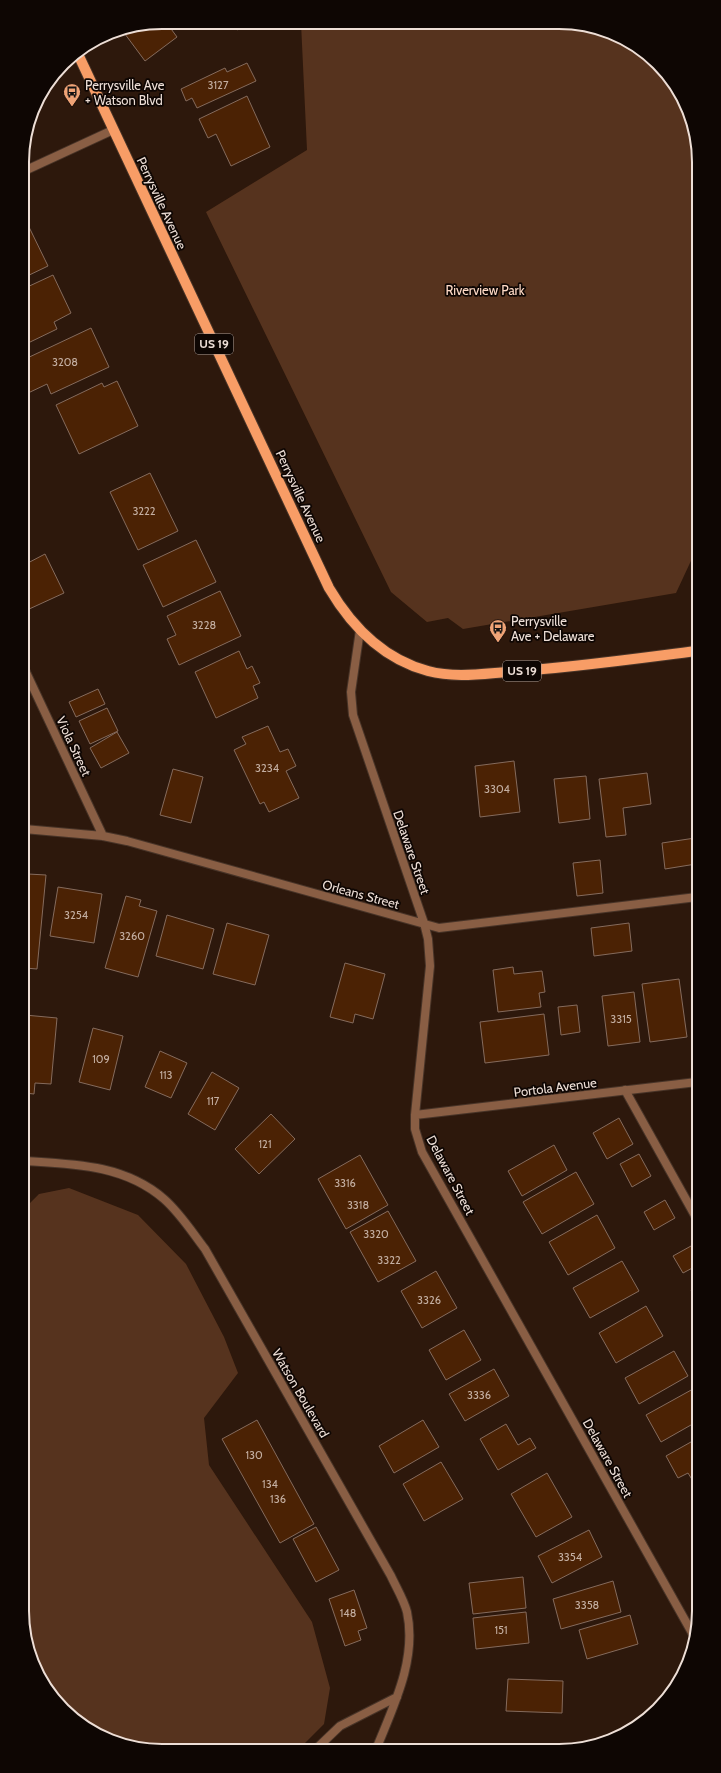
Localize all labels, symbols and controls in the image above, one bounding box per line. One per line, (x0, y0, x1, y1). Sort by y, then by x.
place label: Perrysville Ave + Watson Blvd (85, 77, 165, 108)
house number: 3127 (208, 78, 229, 92)
bus stop icon: Perrysville Ave + Watson Blvd (62, 82, 82, 107)
street label: Perrysville Avenue (134, 154, 191, 252)
park label: Riverview Park (445, 282, 525, 298)
road number: US 19 (195, 334, 233, 354)
house number: 3208 (52, 355, 78, 369)
street label: Perrysville Avenue (273, 447, 330, 545)
house number: 3222 (132, 504, 156, 518)
place label: Perrysville Ave + Delaware (511, 613, 595, 644)
house number: 3228 (192, 618, 216, 632)
bus stop icon: Perrysville Ave + Delaware (488, 618, 508, 643)
road number: US 19 (503, 661, 541, 681)
street label: Viola Street (53, 714, 95, 779)
house number: 3234 (255, 761, 280, 775)
house number: 3304 (484, 782, 511, 796)
street label: Delaware Street (390, 808, 434, 897)
street label: Orleans Street (321, 876, 402, 912)
house number: 3254 (64, 908, 89, 922)
house number: 3260 (119, 929, 145, 943)
house number: 3315 (610, 1012, 632, 1026)
house number: 109 (92, 1052, 110, 1066)
house number: 113 (159, 1068, 173, 1082)
street label: Portola Avenue (513, 1074, 598, 1100)
house number: 117 (207, 1094, 220, 1108)
street label: Delaware Street (423, 1133, 479, 1218)
house number: 121 (259, 1137, 271, 1151)
house number: 3316 (334, 1176, 356, 1190)
house number: 3318 (347, 1198, 369, 1212)
house number: 3320 (363, 1227, 389, 1241)
house number: 3322 (377, 1253, 401, 1267)
house number: 3326 (417, 1293, 441, 1307)
street label: Watson Boulevard (269, 1346, 333, 1440)
house number: 3336 (467, 1388, 491, 1402)
street label: Delaware Street (580, 1416, 637, 1501)
house number: 130 (245, 1448, 263, 1462)
house number: 134 (262, 1477, 279, 1491)
house number: 136 (270, 1492, 286, 1506)
house number: 3354 (558, 1550, 583, 1564)
house number: 3358 (575, 1598, 599, 1612)
house number: 148 (340, 1606, 356, 1620)
house number: 151 (494, 1623, 508, 1637)

